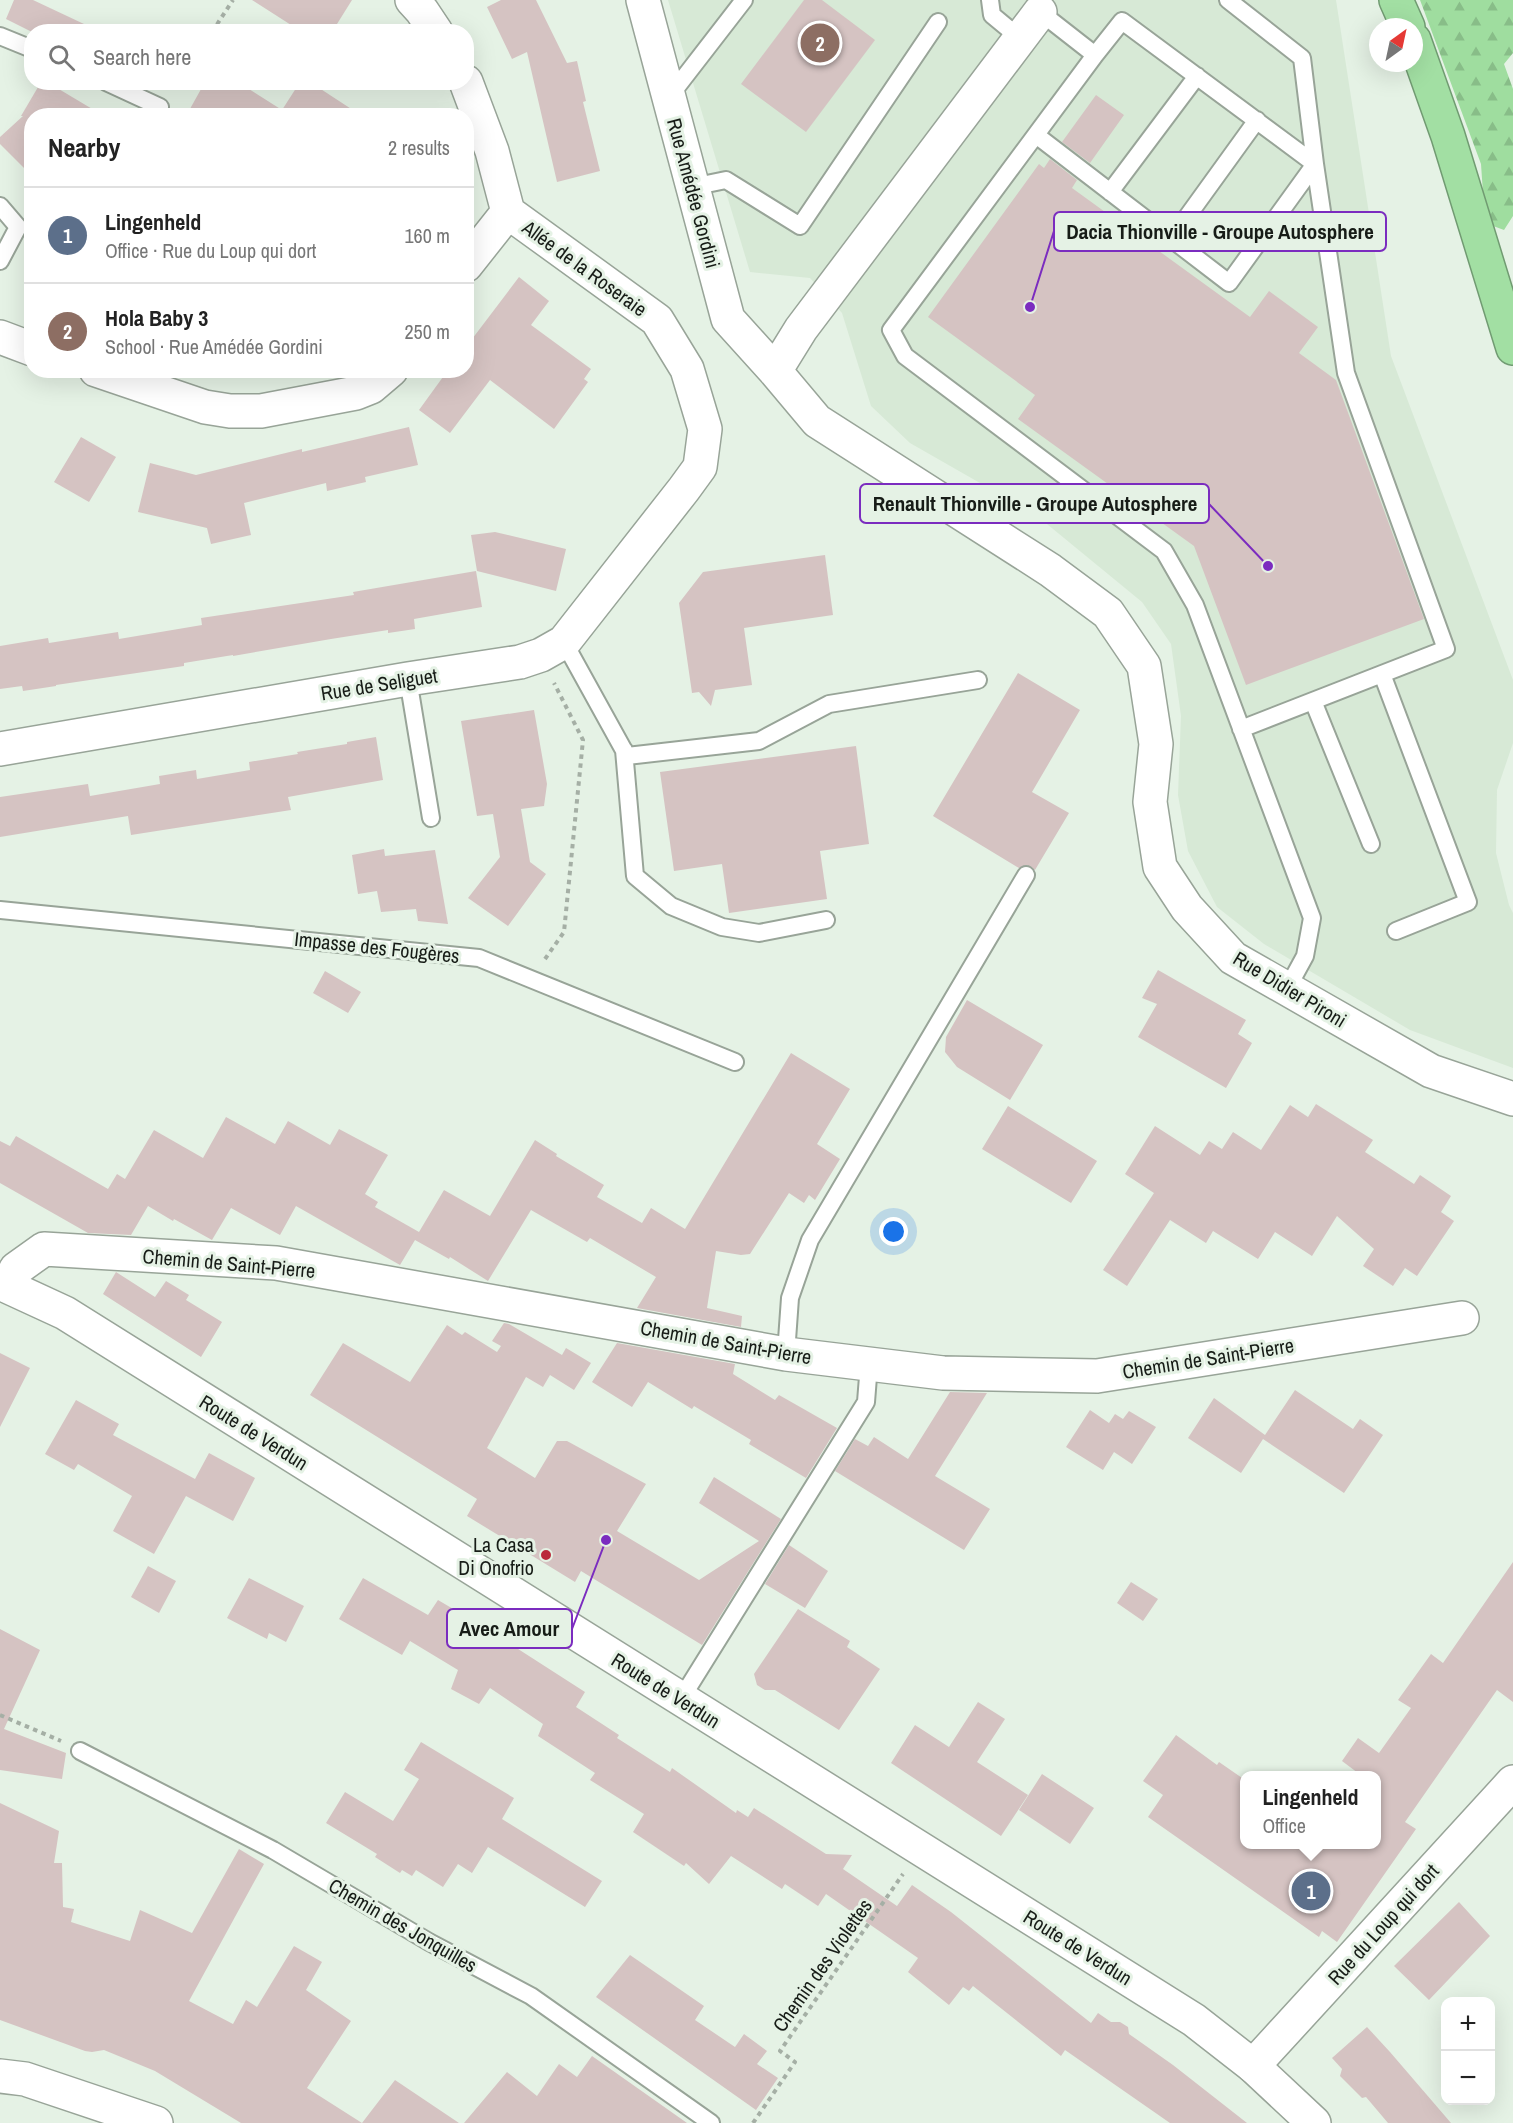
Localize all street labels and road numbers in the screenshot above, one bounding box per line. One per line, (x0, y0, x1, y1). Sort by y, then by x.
street label: Rue Amédée Gordini (661, 115, 727, 271)
street label: Allée de la Roseraie (517, 213, 653, 322)
street label: Rue de Seliguet (319, 661, 440, 707)
street label: Impasse des Fougères (293, 925, 461, 969)
street label: Rue Didier Pironi (1228, 945, 1352, 1033)
street label: Chemin de Saint-Pierre (142, 1242, 316, 1284)
street label: Chemin de Saint-Pierre (638, 1314, 814, 1370)
street label: Chemin de Saint-Pierre (1120, 1331, 1296, 1385)
street label: Route de Verdun (195, 1388, 313, 1476)
street label: Route de Verdun (607, 1646, 725, 1734)
street label: Rue du Loup qui dort (1321, 1857, 1445, 1990)
street label: Chemin des Jonquilles (324, 1872, 482, 1978)
street label: Chemin des Violettes (766, 1893, 878, 2037)
street label: Route de Verdun (1019, 1903, 1137, 1991)

